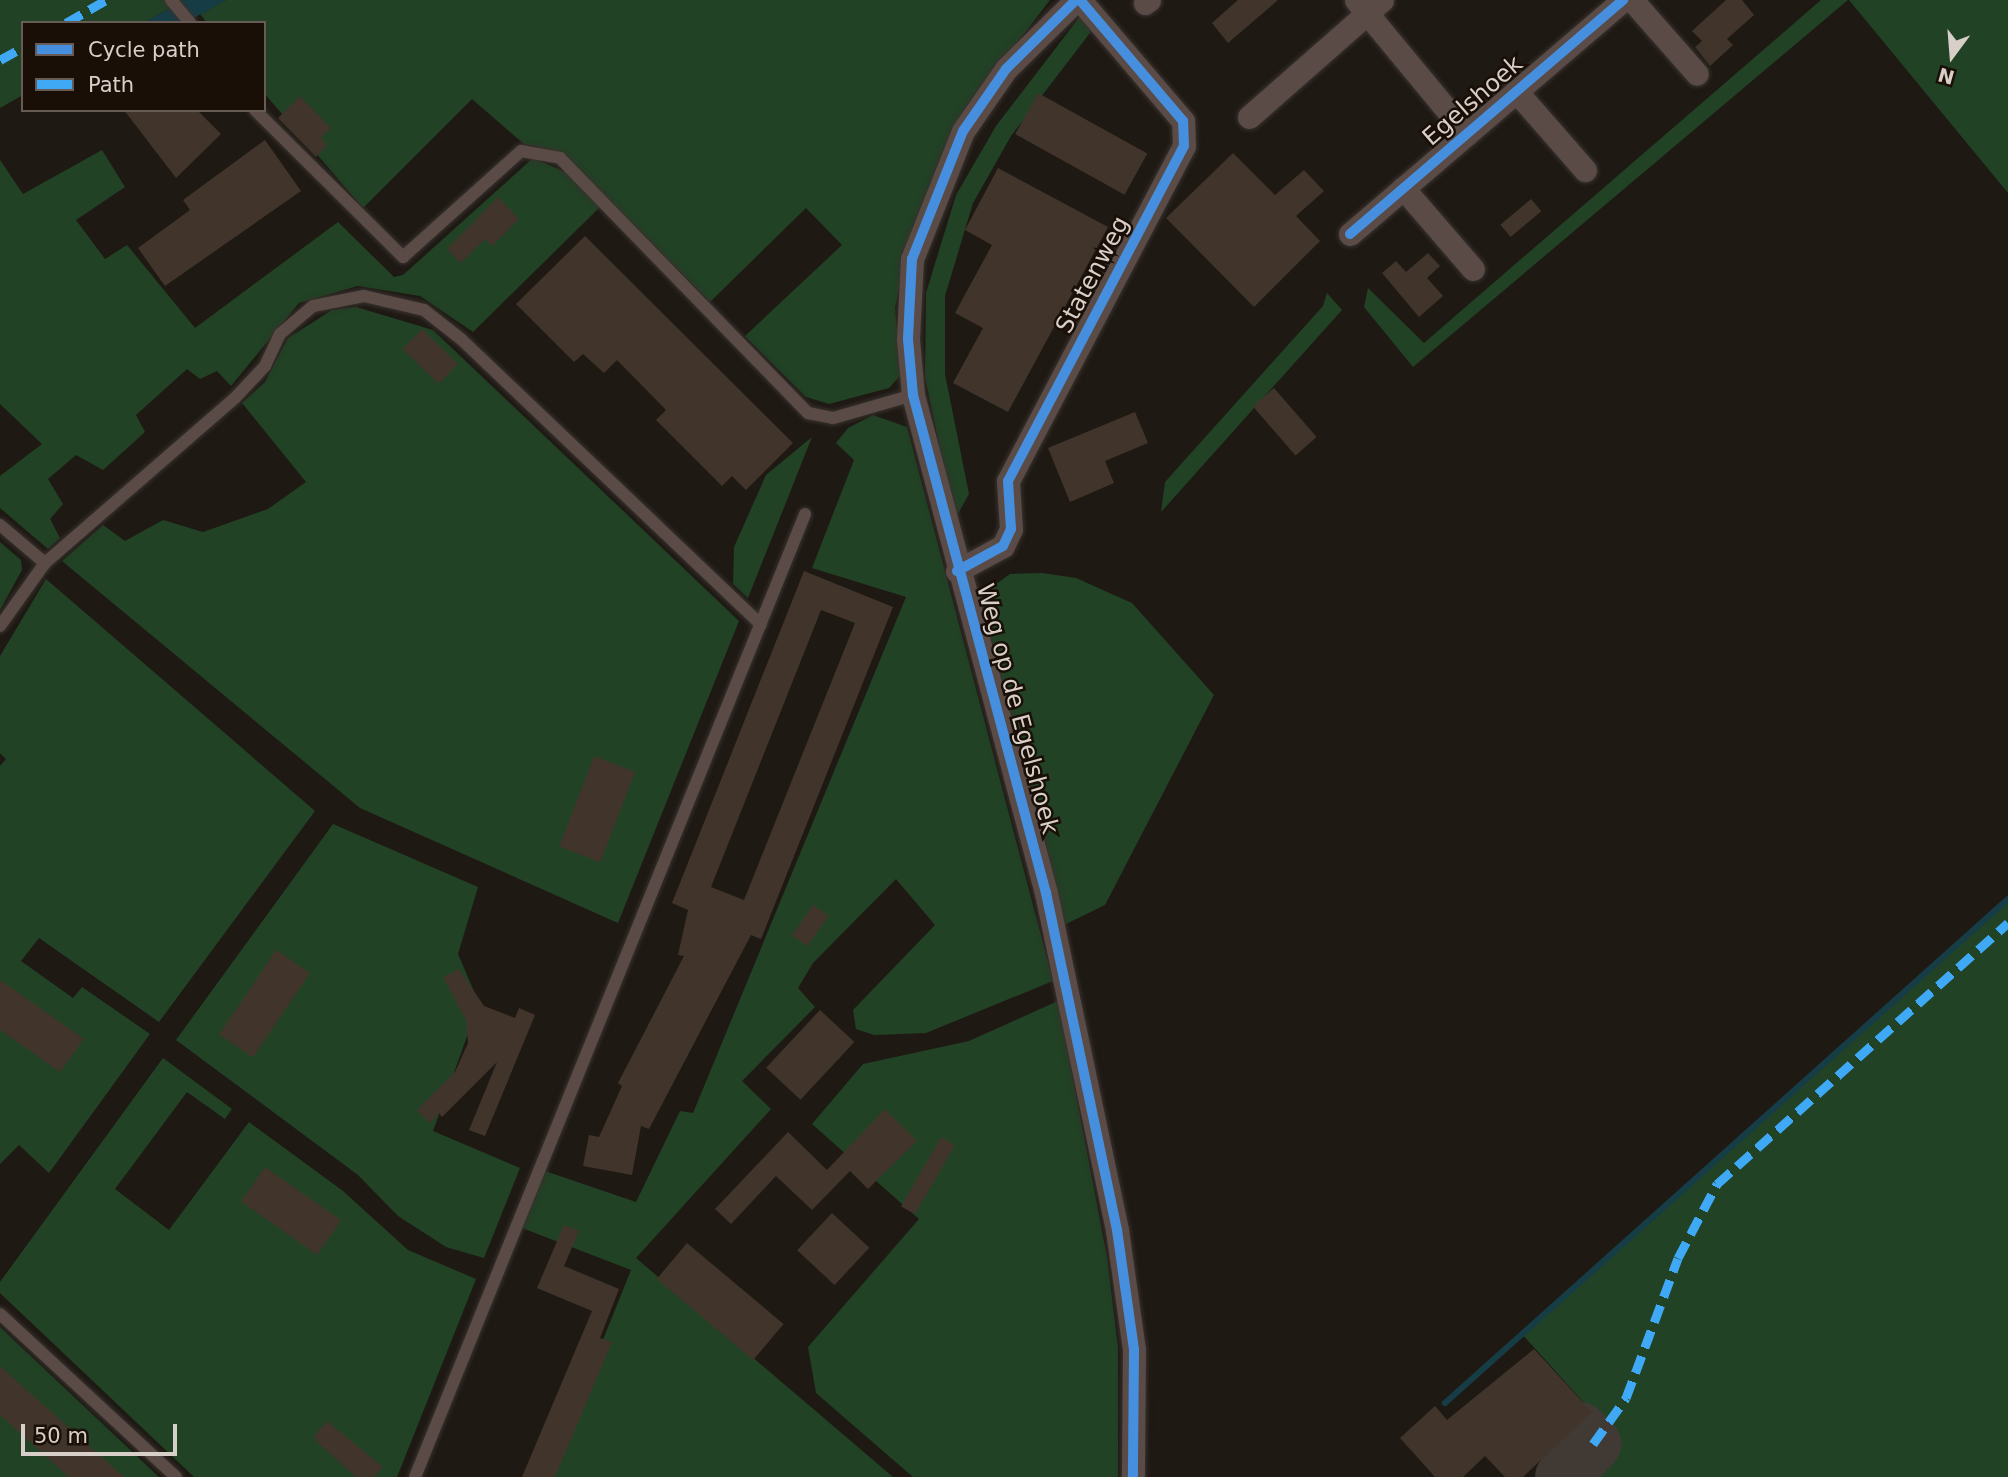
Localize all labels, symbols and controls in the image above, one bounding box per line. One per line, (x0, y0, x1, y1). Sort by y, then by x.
legend (21, 21, 266, 112)
north arrow (1917, 21, 1987, 91)
text: Cycle path (88, 38, 200, 62)
street label: Egelshoek (1417, 50, 1529, 152)
text: N (1936, 63, 1957, 89)
text: Path (88, 73, 134, 97)
street label: Statenweg (1050, 212, 1136, 338)
street label: Weg op de Egelshoek (970, 581, 1064, 837)
scale bar (24, 1410, 180, 1454)
text: 50 m (34, 1424, 88, 1448)

